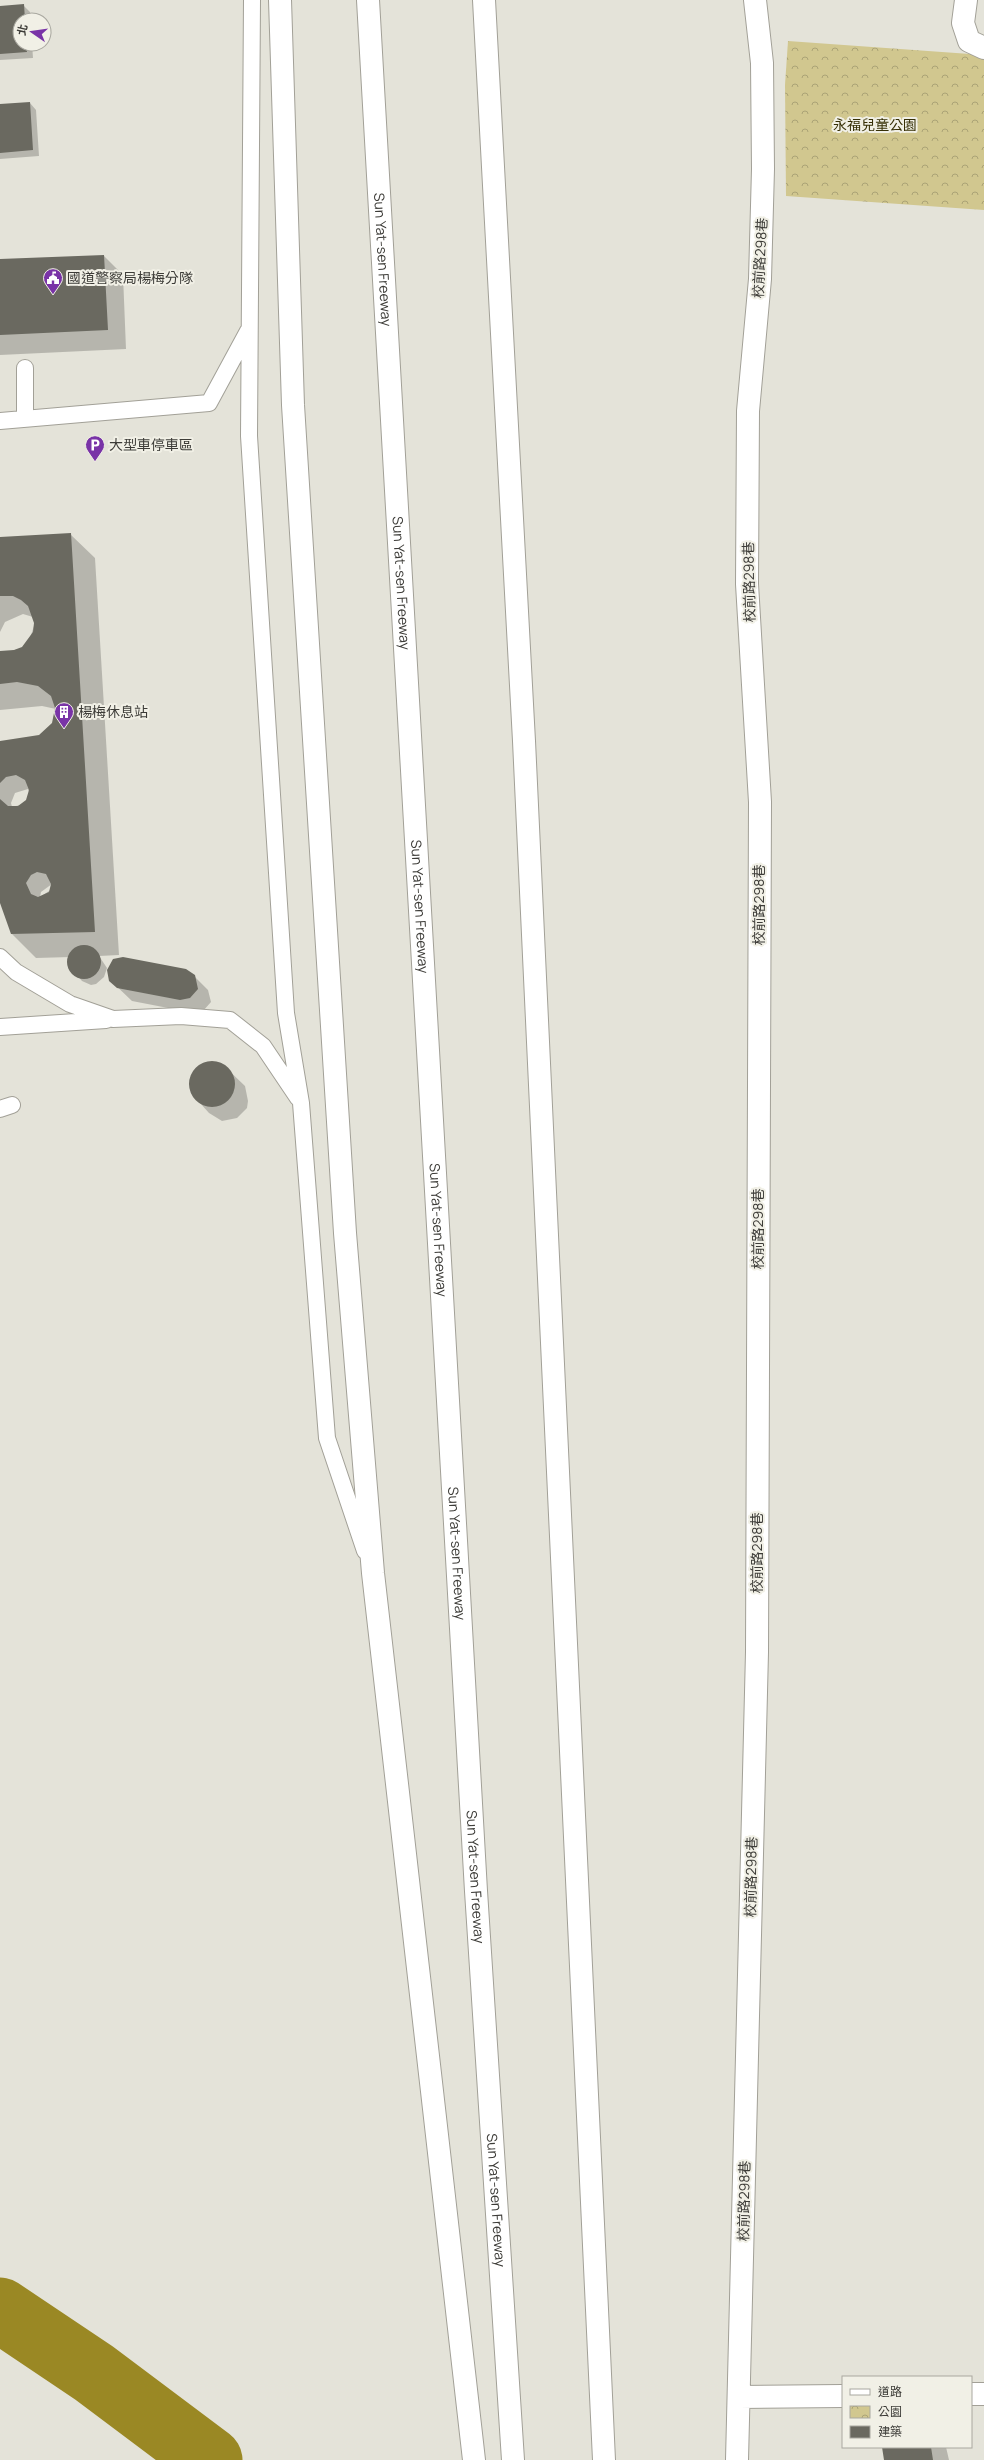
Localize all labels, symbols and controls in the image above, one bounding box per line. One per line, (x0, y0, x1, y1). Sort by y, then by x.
north arrow (12, 12, 52, 52)
text: 北 (13, 23, 30, 37)
park label: 永福兒童公園 (833, 115, 917, 134)
street label: Sun Yat-sen Freeway (370, 192, 397, 327)
street label: 校前路298巷 (748, 217, 771, 299)
public building icon: 國道警察局楊梅分隊 (42, 267, 64, 295)
place label: 國道警察局楊梅分隊 (67, 268, 193, 287)
parking icon: 大型車停車區 (84, 434, 106, 462)
place label: 大型車停車區 (109, 435, 193, 454)
street label: Sun Yat-sen Freeway (389, 516, 415, 651)
street label: 校前路298巷 (738, 541, 759, 623)
building icon: 楊梅休息站 (53, 701, 75, 729)
place label: 楊梅休息站 (78, 702, 148, 721)
street label: Sun Yat-sen Freeway (407, 839, 434, 974)
street label: 校前路298巷 (749, 865, 768, 945)
street label: Sun Yat-sen Freeway (425, 1163, 452, 1298)
street label: 校前路298巷 (748, 1189, 767, 1269)
street label: Sun Yat-sen Freeway (444, 1486, 471, 1621)
street label: 校前路298巷 (747, 1513, 766, 1593)
street label: Sun Yat-sen Freeway (462, 1810, 489, 1945)
street label: 校前路298巷 (740, 1836, 761, 1918)
street label: Sun Yat-sen Freeway (483, 2133, 510, 2268)
street label: 校前路298巷 (733, 2160, 754, 2242)
legend (842, 2376, 972, 2448)
text: 道路 (878, 2383, 902, 2400)
text: 公園 (878, 2403, 902, 2420)
text: 建築 (878, 2423, 902, 2440)

